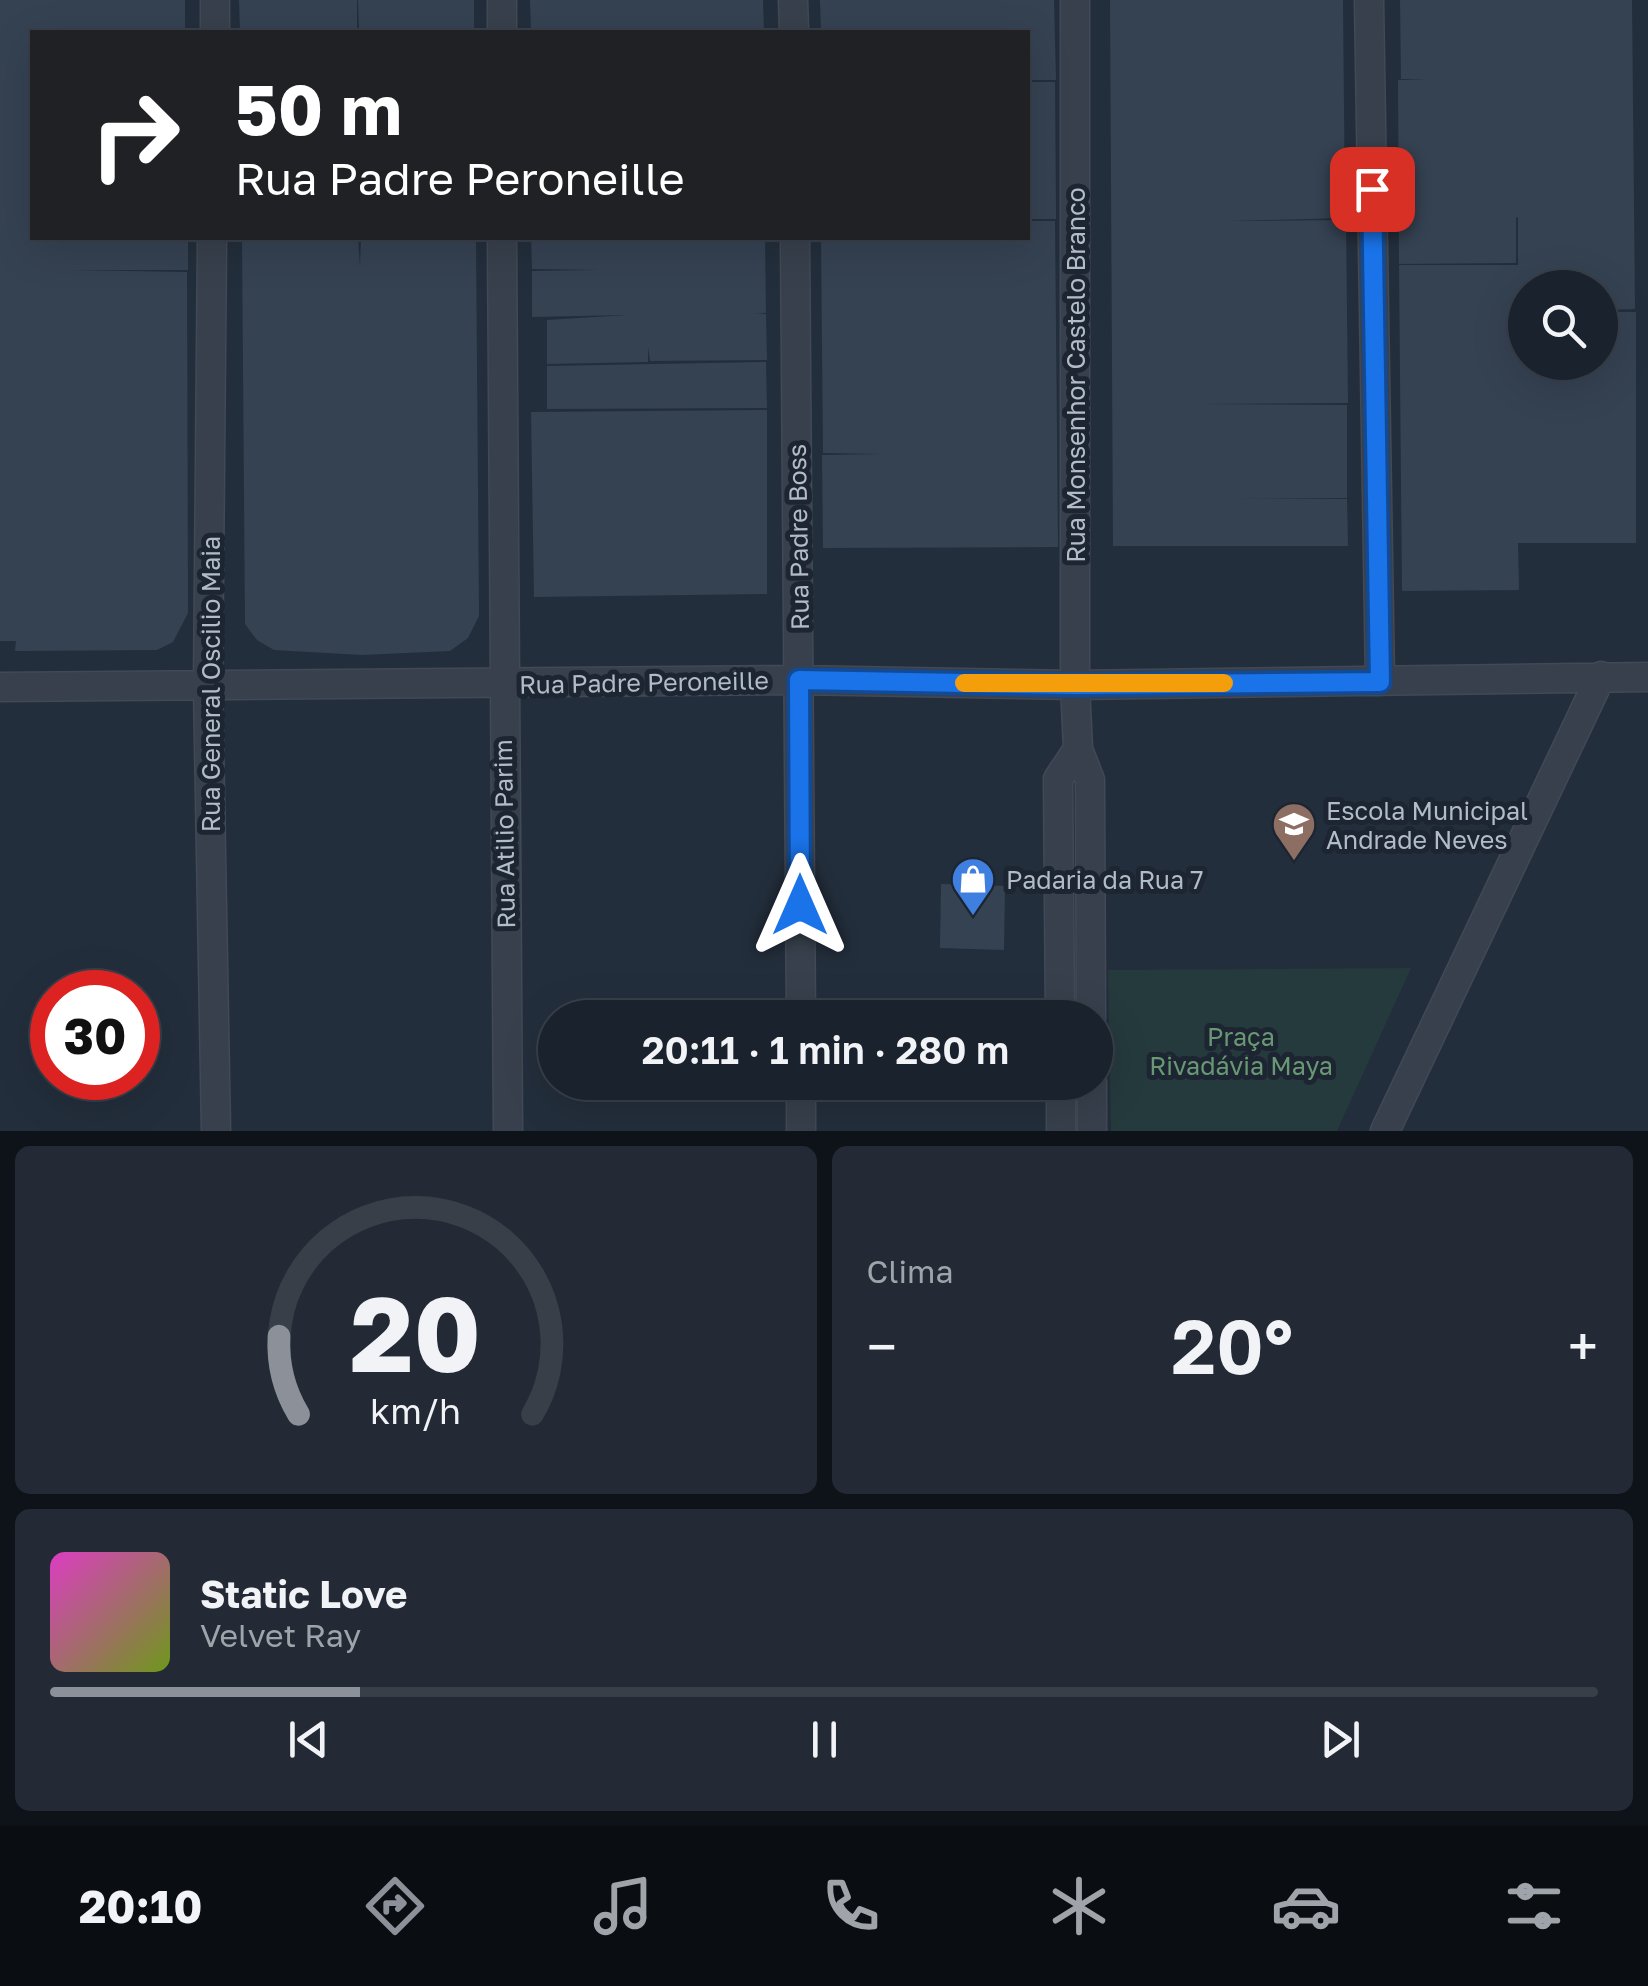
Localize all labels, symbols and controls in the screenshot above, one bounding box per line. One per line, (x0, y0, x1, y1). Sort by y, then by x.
text: 50 m (235, 66, 402, 150)
icon: right (70, 70, 200, 200)
pin (1330, 147, 1415, 232)
text: Rua Padre Peroneille (235, 151, 685, 205)
icon: arrive (1345, 162, 1400, 217)
street label: Rua Monsenhor Castelo Branco (1060, 187, 1091, 563)
map controls (1508, 270, 1618, 380)
button: search (1508, 270, 1618, 380)
street label: Rua Padre Boss (781, 444, 815, 630)
street label: Rua General Oscilio Maia (195, 536, 226, 832)
street label: Rua Padre Peroneille (519, 664, 769, 700)
street label: Rua Atilio Parim (487, 739, 521, 929)
place label: Escola Municipal Andrade Neves (1326, 795, 1528, 855)
school or university icon: Escola Municipal Andrade Neves (1271, 801, 1317, 862)
position arrow (748, 853, 852, 957)
shop icon: Padaria da Rua 7 (950, 856, 996, 917)
place label: Padaria da Rua 7 (1006, 864, 1204, 895)
speed limit sign: 30 (30, 970, 160, 1100)
park label: Praça Rivadávia Maya (1149, 1021, 1333, 1081)
text: 20:11 · 1 min · 280 m (642, 1027, 1009, 1072)
text: Clima (867, 1252, 953, 1290)
text: 20 (350, 1270, 481, 1395)
text: 20° (1171, 1300, 1293, 1391)
text: − (867, 1313, 897, 1379)
text: + (1568, 1313, 1598, 1379)
text: km/h (370, 1389, 461, 1432)
text: Static Love (200, 1571, 407, 1616)
text: Velvet Ray (200, 1616, 361, 1654)
icon: previous (281, 1712, 336, 1767)
icon: pause (797, 1712, 852, 1767)
icon: next (1313, 1712, 1368, 1767)
icon: directions (360, 1871, 430, 1941)
icon: music (588, 1871, 658, 1941)
icon: phone (816, 1871, 886, 1941)
icon: climate (1044, 1871, 1114, 1941)
icon: car (1271, 1871, 1341, 1941)
icon: filters (1499, 1871, 1569, 1941)
text: 20:10 (79, 1879, 202, 1933)

